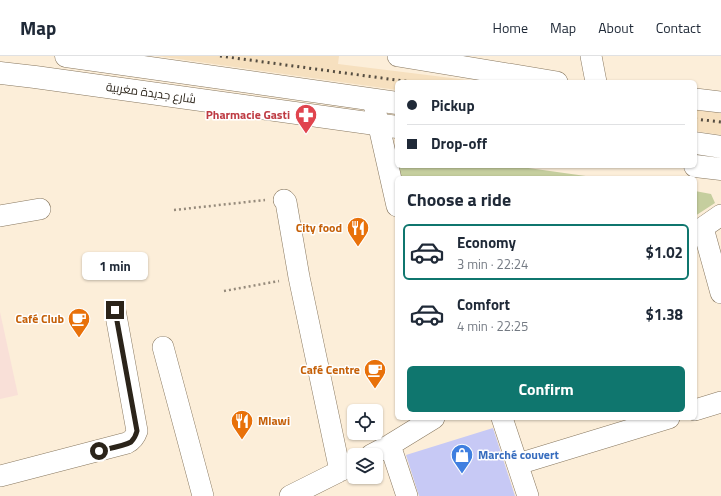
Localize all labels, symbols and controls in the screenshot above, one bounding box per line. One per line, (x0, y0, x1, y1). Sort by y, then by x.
text: Map (20, 13, 56, 42)
text: Home (493, 17, 528, 38)
text: Map (550, 17, 576, 38)
text: About (598, 17, 634, 38)
text: Contact (656, 17, 701, 38)
street label: شارع جديدة مغربية (105, 77, 197, 108)
text: Pickup (431, 94, 475, 117)
pharmacy icon: Pharmacie Gasti (293, 102, 319, 135)
place label: Pharmacie Gasti (206, 105, 290, 124)
text: Drop-off (431, 132, 487, 155)
text: Choose a ride (407, 186, 511, 213)
restaurant icon: City food (345, 215, 371, 248)
place label: City food (296, 218, 342, 237)
text: Economy (457, 231, 516, 254)
icon: car (409, 234, 445, 270)
text: $1.02 (646, 241, 683, 264)
callout: 1 min (82, 252, 148, 280)
text: 3 min · 22:24 (457, 254, 528, 274)
text: 1 min (99, 256, 131, 276)
text: Comfort (457, 293, 510, 316)
icon: car (409, 296, 445, 332)
route end (106, 301, 124, 319)
text: $1.38 (646, 303, 683, 326)
cafe icon: Café Club (66, 306, 92, 339)
place label: Café Club (15, 309, 64, 328)
text: 4 min · 22:25 (457, 316, 528, 336)
cafe icon: Café Centre (362, 357, 388, 390)
place label: Café Centre (300, 360, 360, 379)
button: Confirm (407, 366, 685, 412)
map controls (347, 404, 383, 484)
button: locate (347, 404, 383, 440)
restaurant icon: Mlawi (229, 408, 255, 441)
place label: Mlawi (258, 411, 290, 430)
route start (90, 442, 108, 460)
shop icon: Marché couvert (449, 442, 475, 475)
place label: Marché couvert (478, 445, 559, 464)
button: layers (347, 448, 383, 484)

